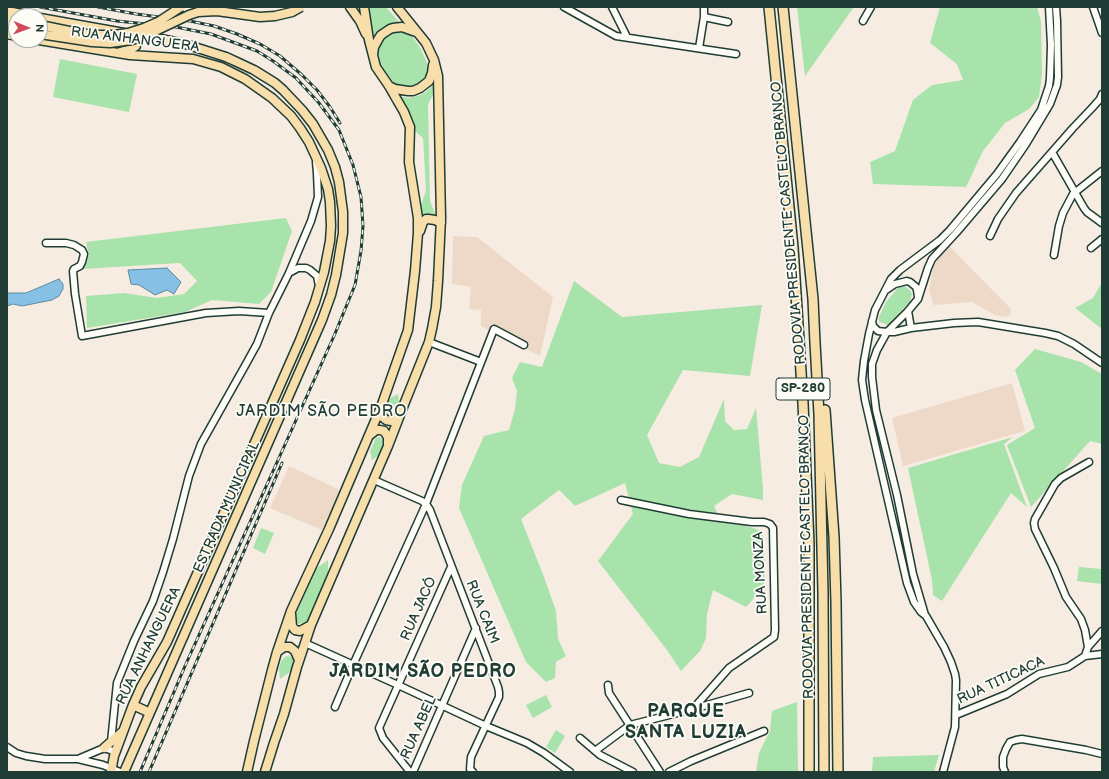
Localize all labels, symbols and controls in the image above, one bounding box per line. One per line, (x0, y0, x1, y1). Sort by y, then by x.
north arrow (8, 8, 48, 48)
text: N (33, 24, 46, 32)
street label: RUA ANHANGUERA (70, 24, 200, 56)
street label: RODOVIA PRESIDENTE CASTELO BRANCO (768, 81, 810, 365)
road number: SP-280 (776, 378, 830, 400)
district label: JARDIM SÃO PEDRO (237, 402, 407, 422)
street label: RODOVIA PRESIDENTE CASTELO BRANCO (796, 415, 818, 699)
street label: ESTRADA MUNICIPAL (190, 439, 264, 575)
street label: RUA MONZA (750, 531, 772, 615)
street label: RUA JACÓ (398, 575, 440, 643)
street label: RUA CAIM (462, 578, 502, 646)
street label: RUA ANHANGUERA (113, 584, 185, 708)
street label: RUA TITICACA (955, 653, 1047, 709)
district label: JARDIM SÃO PEDRO (329, 661, 517, 683)
street label: RUA ABEL (398, 694, 440, 762)
district label: PARQUE SANTA LUZIA (625, 701, 747, 744)

